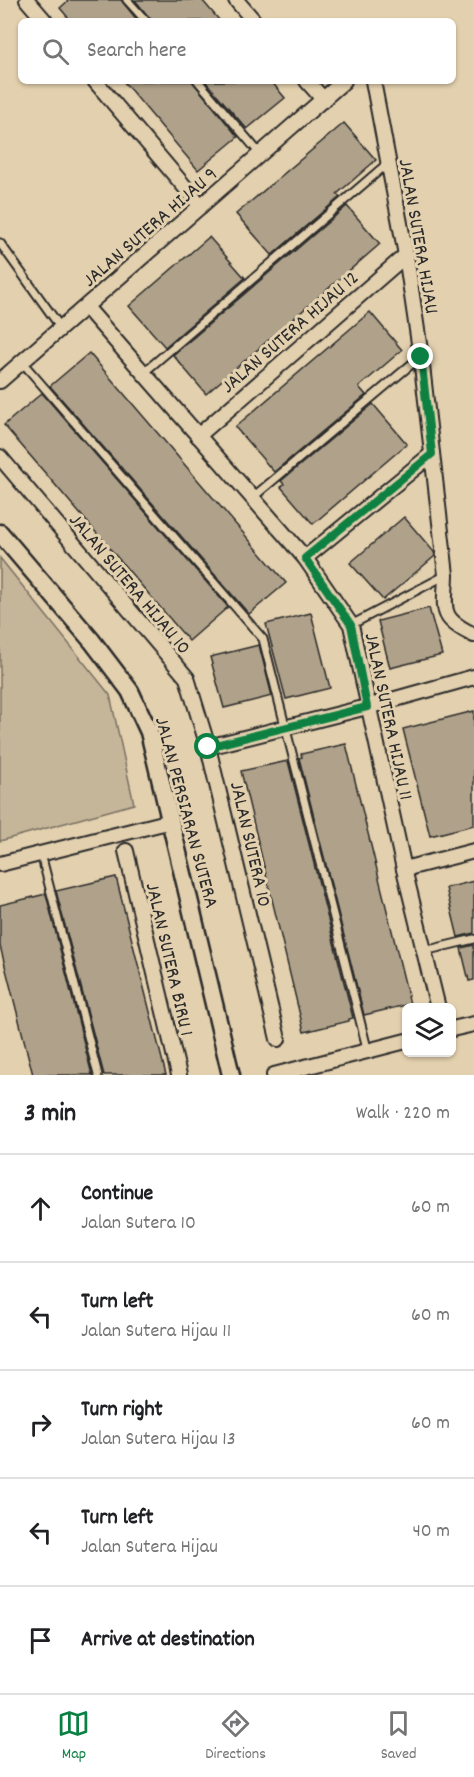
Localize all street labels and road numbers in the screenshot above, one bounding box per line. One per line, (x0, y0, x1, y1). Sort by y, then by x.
street label: JALAN SUTERA HIJAU (390, 157, 444, 316)
street label: JALAN SUTERA HIJAU 9 (77, 162, 225, 295)
street label: JALAN SUTERA HIJAU 12 (216, 265, 366, 401)
street label: JALAN SUTERA HIJAU 10 (61, 508, 196, 662)
street label: JALAN SUTERA HIJAU 11 (356, 630, 418, 803)
street label: JALAN PERSIARAN SUTERA (146, 714, 224, 912)
street label: JALAN SUTERA 10 (221, 779, 277, 910)
street label: JALAN SUTERA BIRU 1 (137, 880, 199, 1039)

